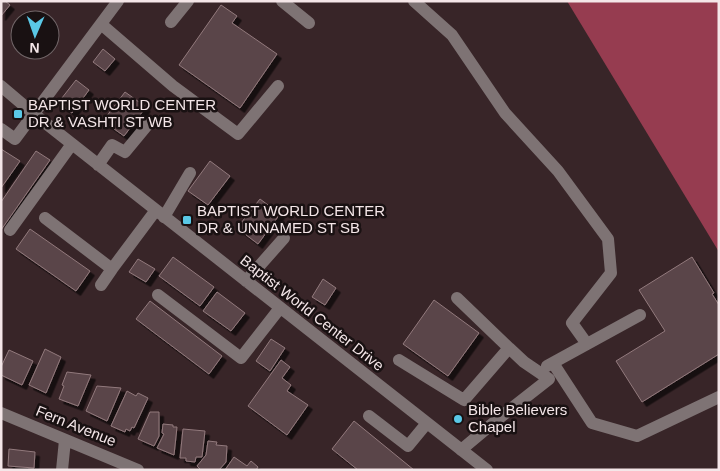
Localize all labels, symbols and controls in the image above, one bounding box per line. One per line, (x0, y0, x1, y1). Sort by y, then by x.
north arrow (10, 10, 60, 60)
text: N (29, 40, 40, 56)
place label: BAPTIST WORLD CENTER DR & VASHTI ST WB (28, 96, 216, 130)
marker: BAPTIST WORLD CENTER DR & VASHTI ST WB (12, 108, 24, 120)
place label: BAPTIST WORLD CENTER DR & UNNAMED ST SB (197, 202, 385, 236)
marker: BAPTIST WORLD CENTER DR & UNNAMED ST SB (181, 214, 193, 226)
street label: Baptist World Center Drive (237, 251, 387, 374)
place label: Bible Believers Chapel (468, 401, 567, 435)
street label: Fern Avenue (34, 402, 119, 449)
marker: Bible Believers Chapel (452, 413, 464, 425)

